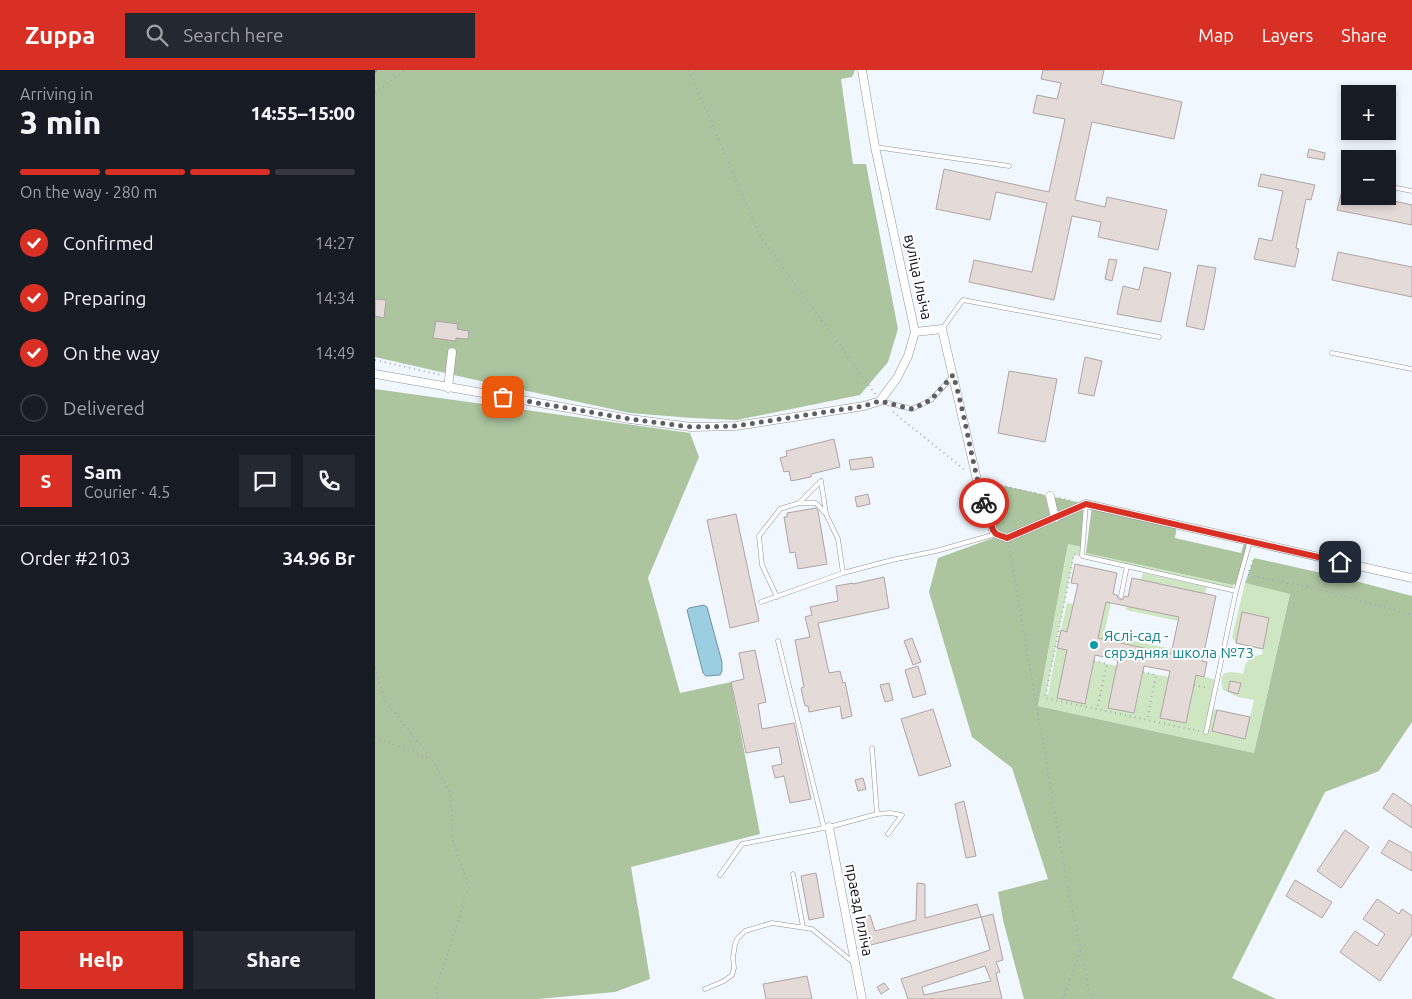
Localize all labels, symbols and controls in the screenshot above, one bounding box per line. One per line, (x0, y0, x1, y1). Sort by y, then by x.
search box (125, 13, 475, 58)
icon: search (143, 21, 171, 49)
text: Zuppa (25, 22, 95, 49)
text: Search here (183, 24, 284, 46)
text: Map (1198, 25, 1234, 45)
text: Layers (1262, 25, 1313, 45)
text: Share (1341, 25, 1387, 45)
text: Arriving in (20, 85, 93, 103)
map controls (1341, 85, 1396, 205)
button: + (1341, 85, 1396, 140)
text: 14:55–15:00 (250, 102, 355, 124)
text: 3 min (20, 104, 101, 140)
button: − (1341, 150, 1396, 205)
text: On the way · 280 m (20, 183, 157, 201)
icon: check (20, 229, 48, 257)
text: Confirmed (63, 232, 154, 254)
street label: вуліца Ільіча (901, 233, 936, 321)
text: 14:27 (315, 234, 355, 252)
icon: check (20, 284, 48, 312)
text: Preparing (63, 287, 147, 309)
text: 14:34 (315, 289, 355, 307)
icon: check (20, 339, 48, 367)
text: On the way (63, 342, 160, 364)
text: 14:49 (315, 344, 355, 362)
pin (482, 376, 524, 418)
icon: bag (489, 383, 517, 411)
text: Delivered (63, 397, 145, 419)
button: chat (239, 455, 291, 507)
button: phone (303, 455, 355, 507)
text: Sam (84, 461, 122, 483)
text: S (41, 470, 51, 492)
courier (959, 478, 1009, 528)
text: Courier · 4.5 (84, 483, 170, 501)
icon: bike (970, 489, 998, 517)
pin (1319, 541, 1361, 583)
text: Order #2103 (20, 547, 130, 569)
text: 34.96 Br (283, 547, 355, 569)
icon: home (1326, 548, 1354, 576)
place label: Яслі-сад - сярэдняя школа №73 (1104, 627, 1254, 661)
marker: Яслі-сад - сярэдняя школа №73 (1088, 639, 1100, 651)
street label: праезд Ілліча (842, 862, 877, 957)
button: Help (20, 931, 183, 989)
button: Share (193, 931, 355, 989)

